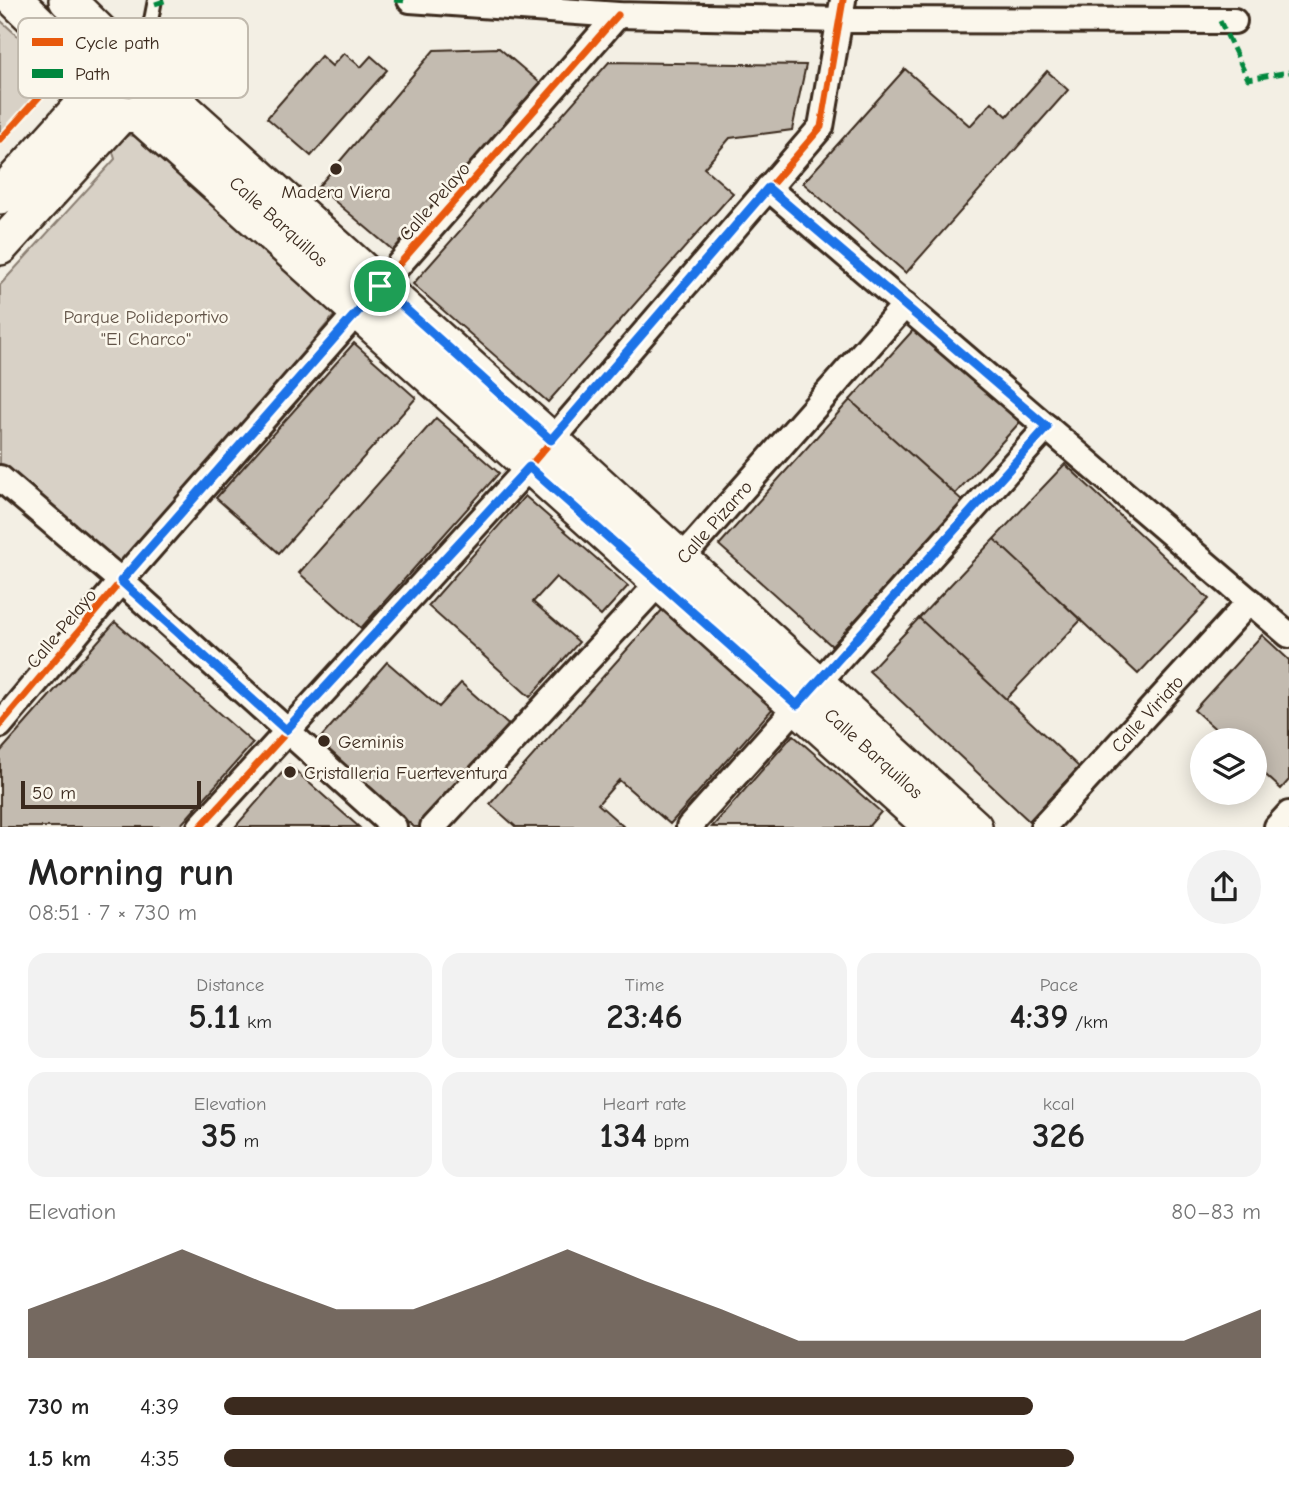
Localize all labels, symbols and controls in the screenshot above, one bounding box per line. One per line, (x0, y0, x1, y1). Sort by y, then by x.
legend (18, 18, 248, 98)
text: Cycle path (75, 32, 160, 54)
text: Path (75, 63, 110, 85)
street label: Calle Pelayo (395, 158, 475, 246)
marker: Madera Viera (328, 161, 344, 177)
street label: Calle Barquillos (225, 172, 332, 272)
place label: Madera Viera (281, 181, 391, 203)
pin (350, 256, 410, 316)
icon: arrive (361, 267, 399, 305)
park label: Parque Polideportivo "El Charco" (63, 306, 229, 350)
street label: Calle Pizarro (672, 476, 757, 568)
street label: Calle Pelayo (22, 584, 101, 673)
street label: Calle Viriato (1107, 671, 1189, 757)
street label: Calle Barquillos (820, 704, 927, 804)
map controls (1190, 728, 1267, 805)
button: layers (1190, 728, 1267, 805)
place label: Geminis (338, 731, 404, 753)
marker: Geminis (316, 733, 332, 749)
place label: Cristalleria Fuerteventura (304, 762, 508, 784)
marker: Cristalleria Fuerteventura (282, 764, 298, 780)
scale bar (21, 778, 201, 810)
text: 50 m (32, 782, 76, 804)
button: share (1187, 850, 1261, 924)
text: Morning run (28, 851, 234, 895)
text: 08:51 · 7 × 730 m (28, 899, 197, 926)
text: Distance (196, 974, 264, 996)
text: Time (625, 974, 664, 996)
text: Pace (1040, 974, 1078, 996)
text: 5.11 (188, 996, 241, 1037)
text: 23:46 (606, 996, 683, 1037)
text: 4:39 (1009, 996, 1069, 1037)
text: km (241, 1011, 272, 1033)
text: /km (1069, 1011, 1108, 1033)
text: Elevation (194, 1093, 267, 1115)
text: Heart rate (603, 1093, 686, 1115)
text: kcal (1043, 1093, 1075, 1115)
text: 35 (201, 1115, 237, 1156)
text: 134 (600, 1115, 647, 1156)
text: 326 (1032, 1115, 1085, 1156)
text: m (237, 1130, 259, 1152)
text: bpm (647, 1130, 689, 1152)
text: Elevation (28, 1198, 116, 1225)
text: 80–83 m (1171, 1198, 1261, 1225)
text: 730 m (28, 1393, 89, 1420)
text: 4:39 (140, 1393, 179, 1420)
text: 1.5 km (28, 1445, 91, 1472)
text: 4:35 (140, 1445, 179, 1472)

